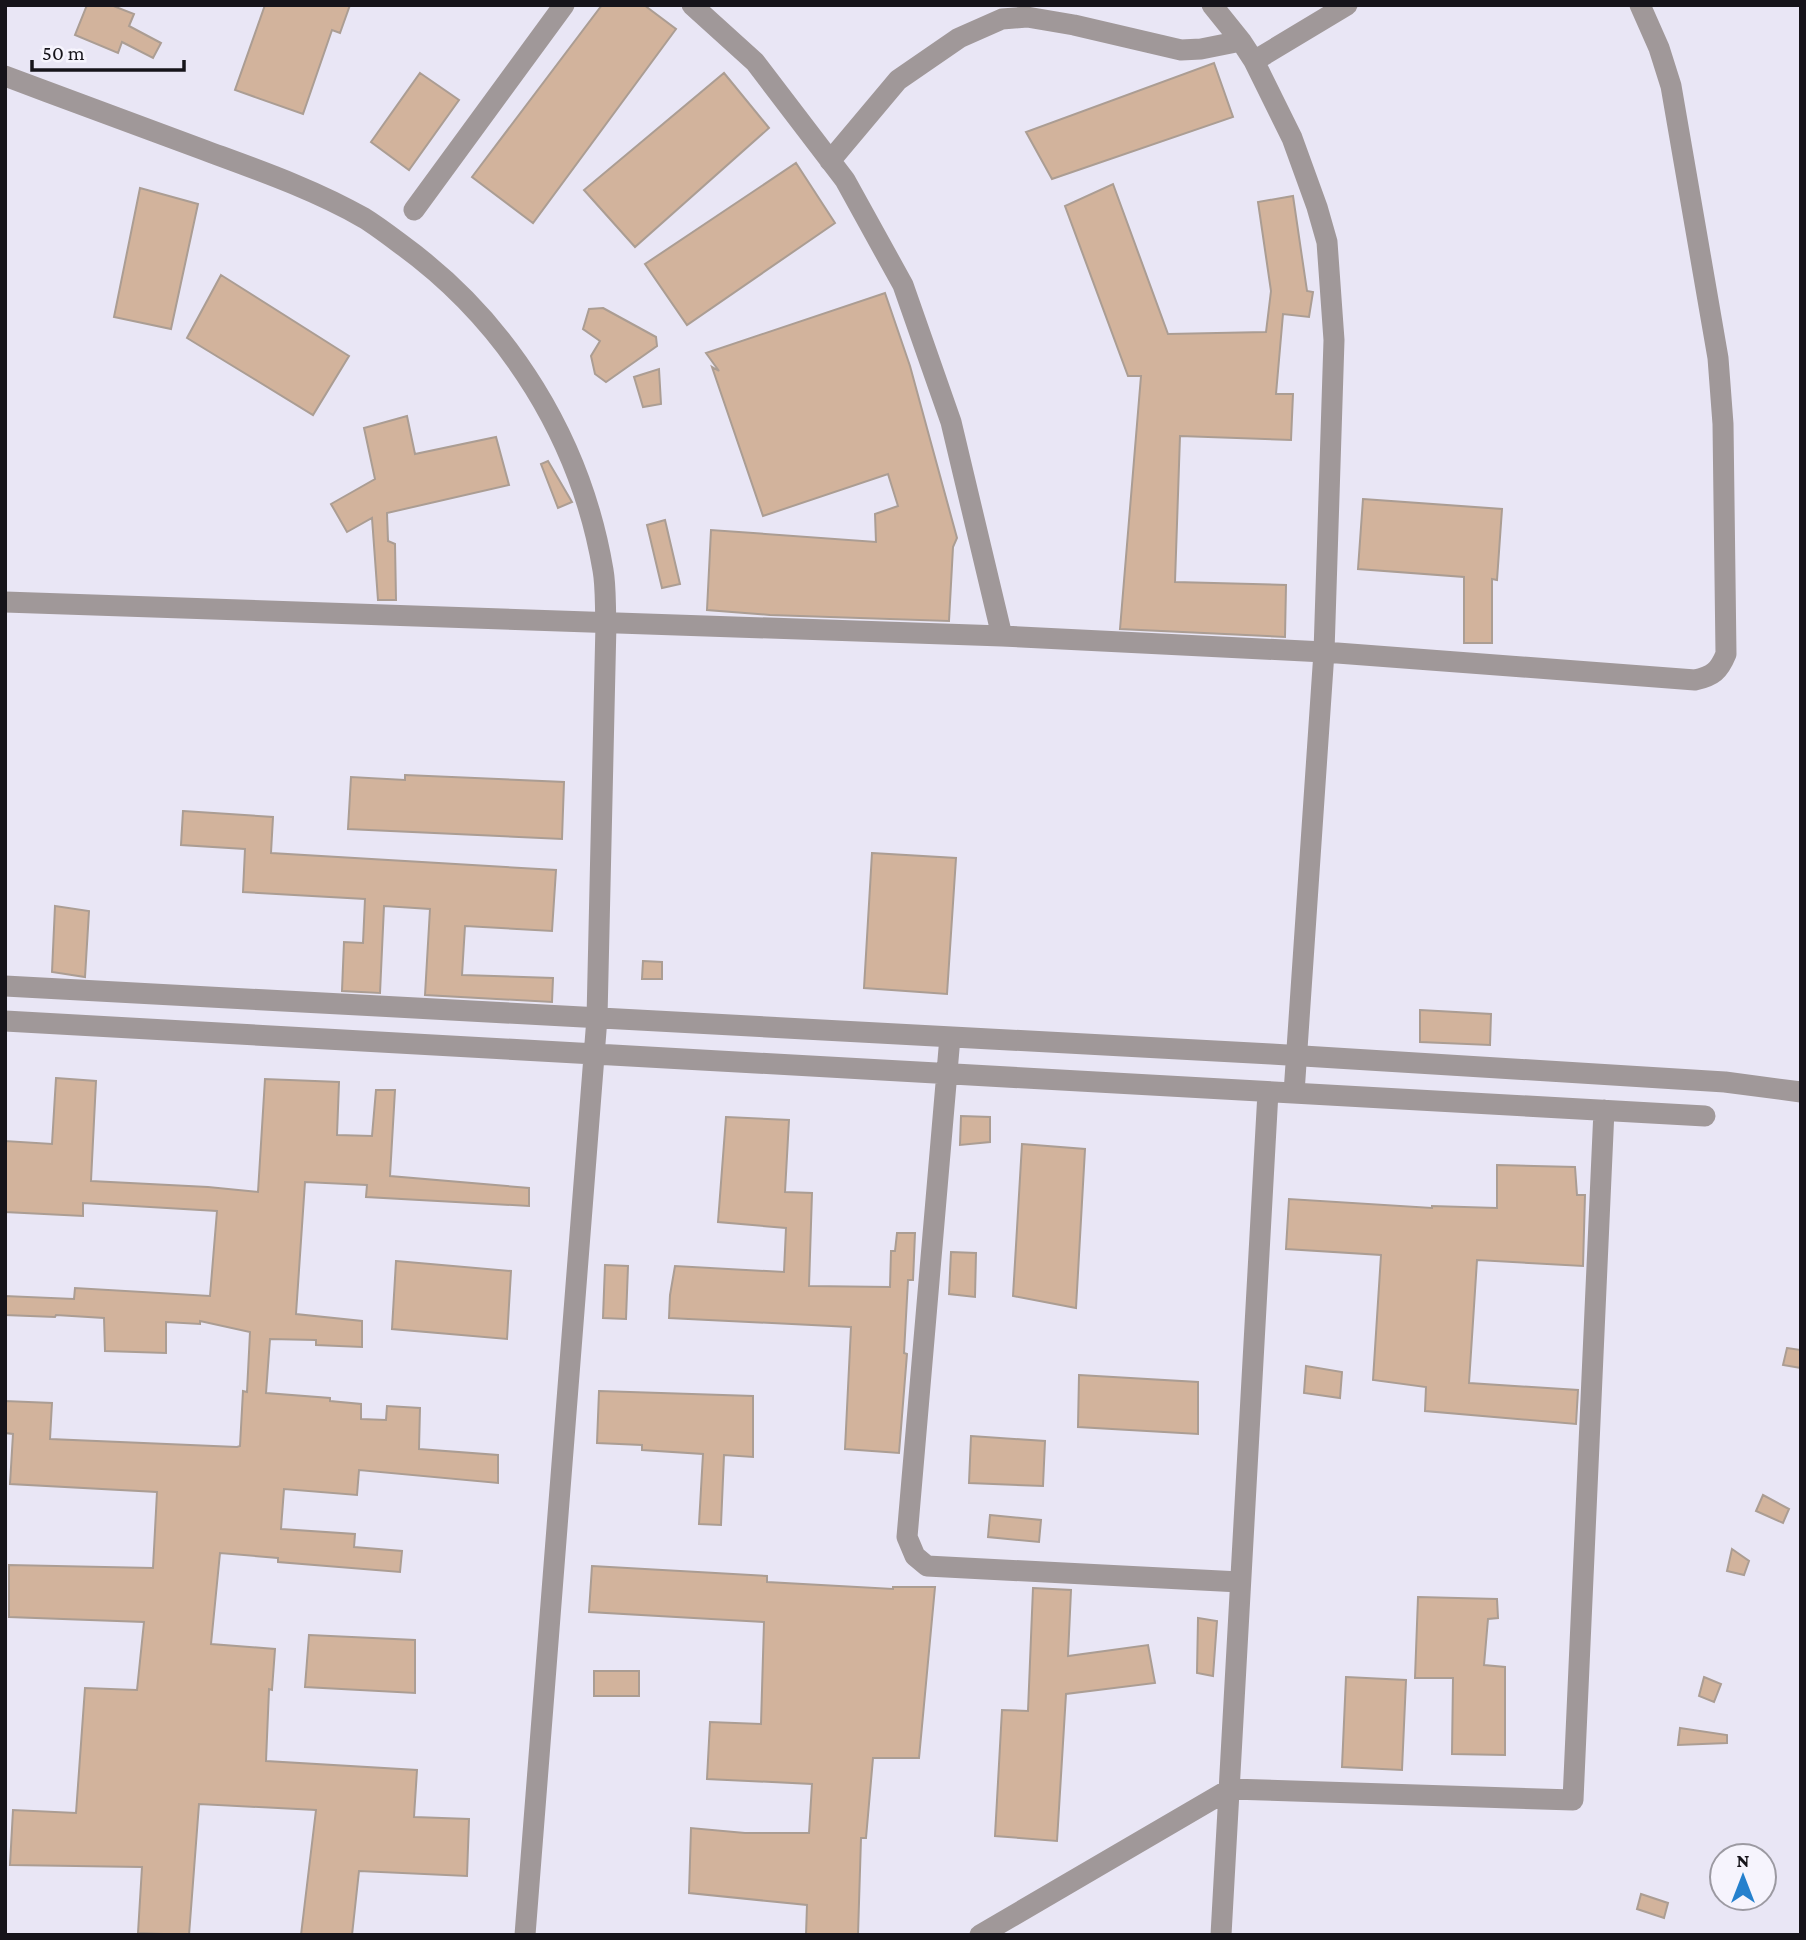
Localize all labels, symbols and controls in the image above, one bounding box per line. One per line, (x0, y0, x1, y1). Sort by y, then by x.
scale bar (32, 28, 184, 72)
text: 50 m (42, 41, 85, 65)
north arrow (1708, 1842, 1778, 1912)
text: N (1737, 1850, 1750, 1871)

